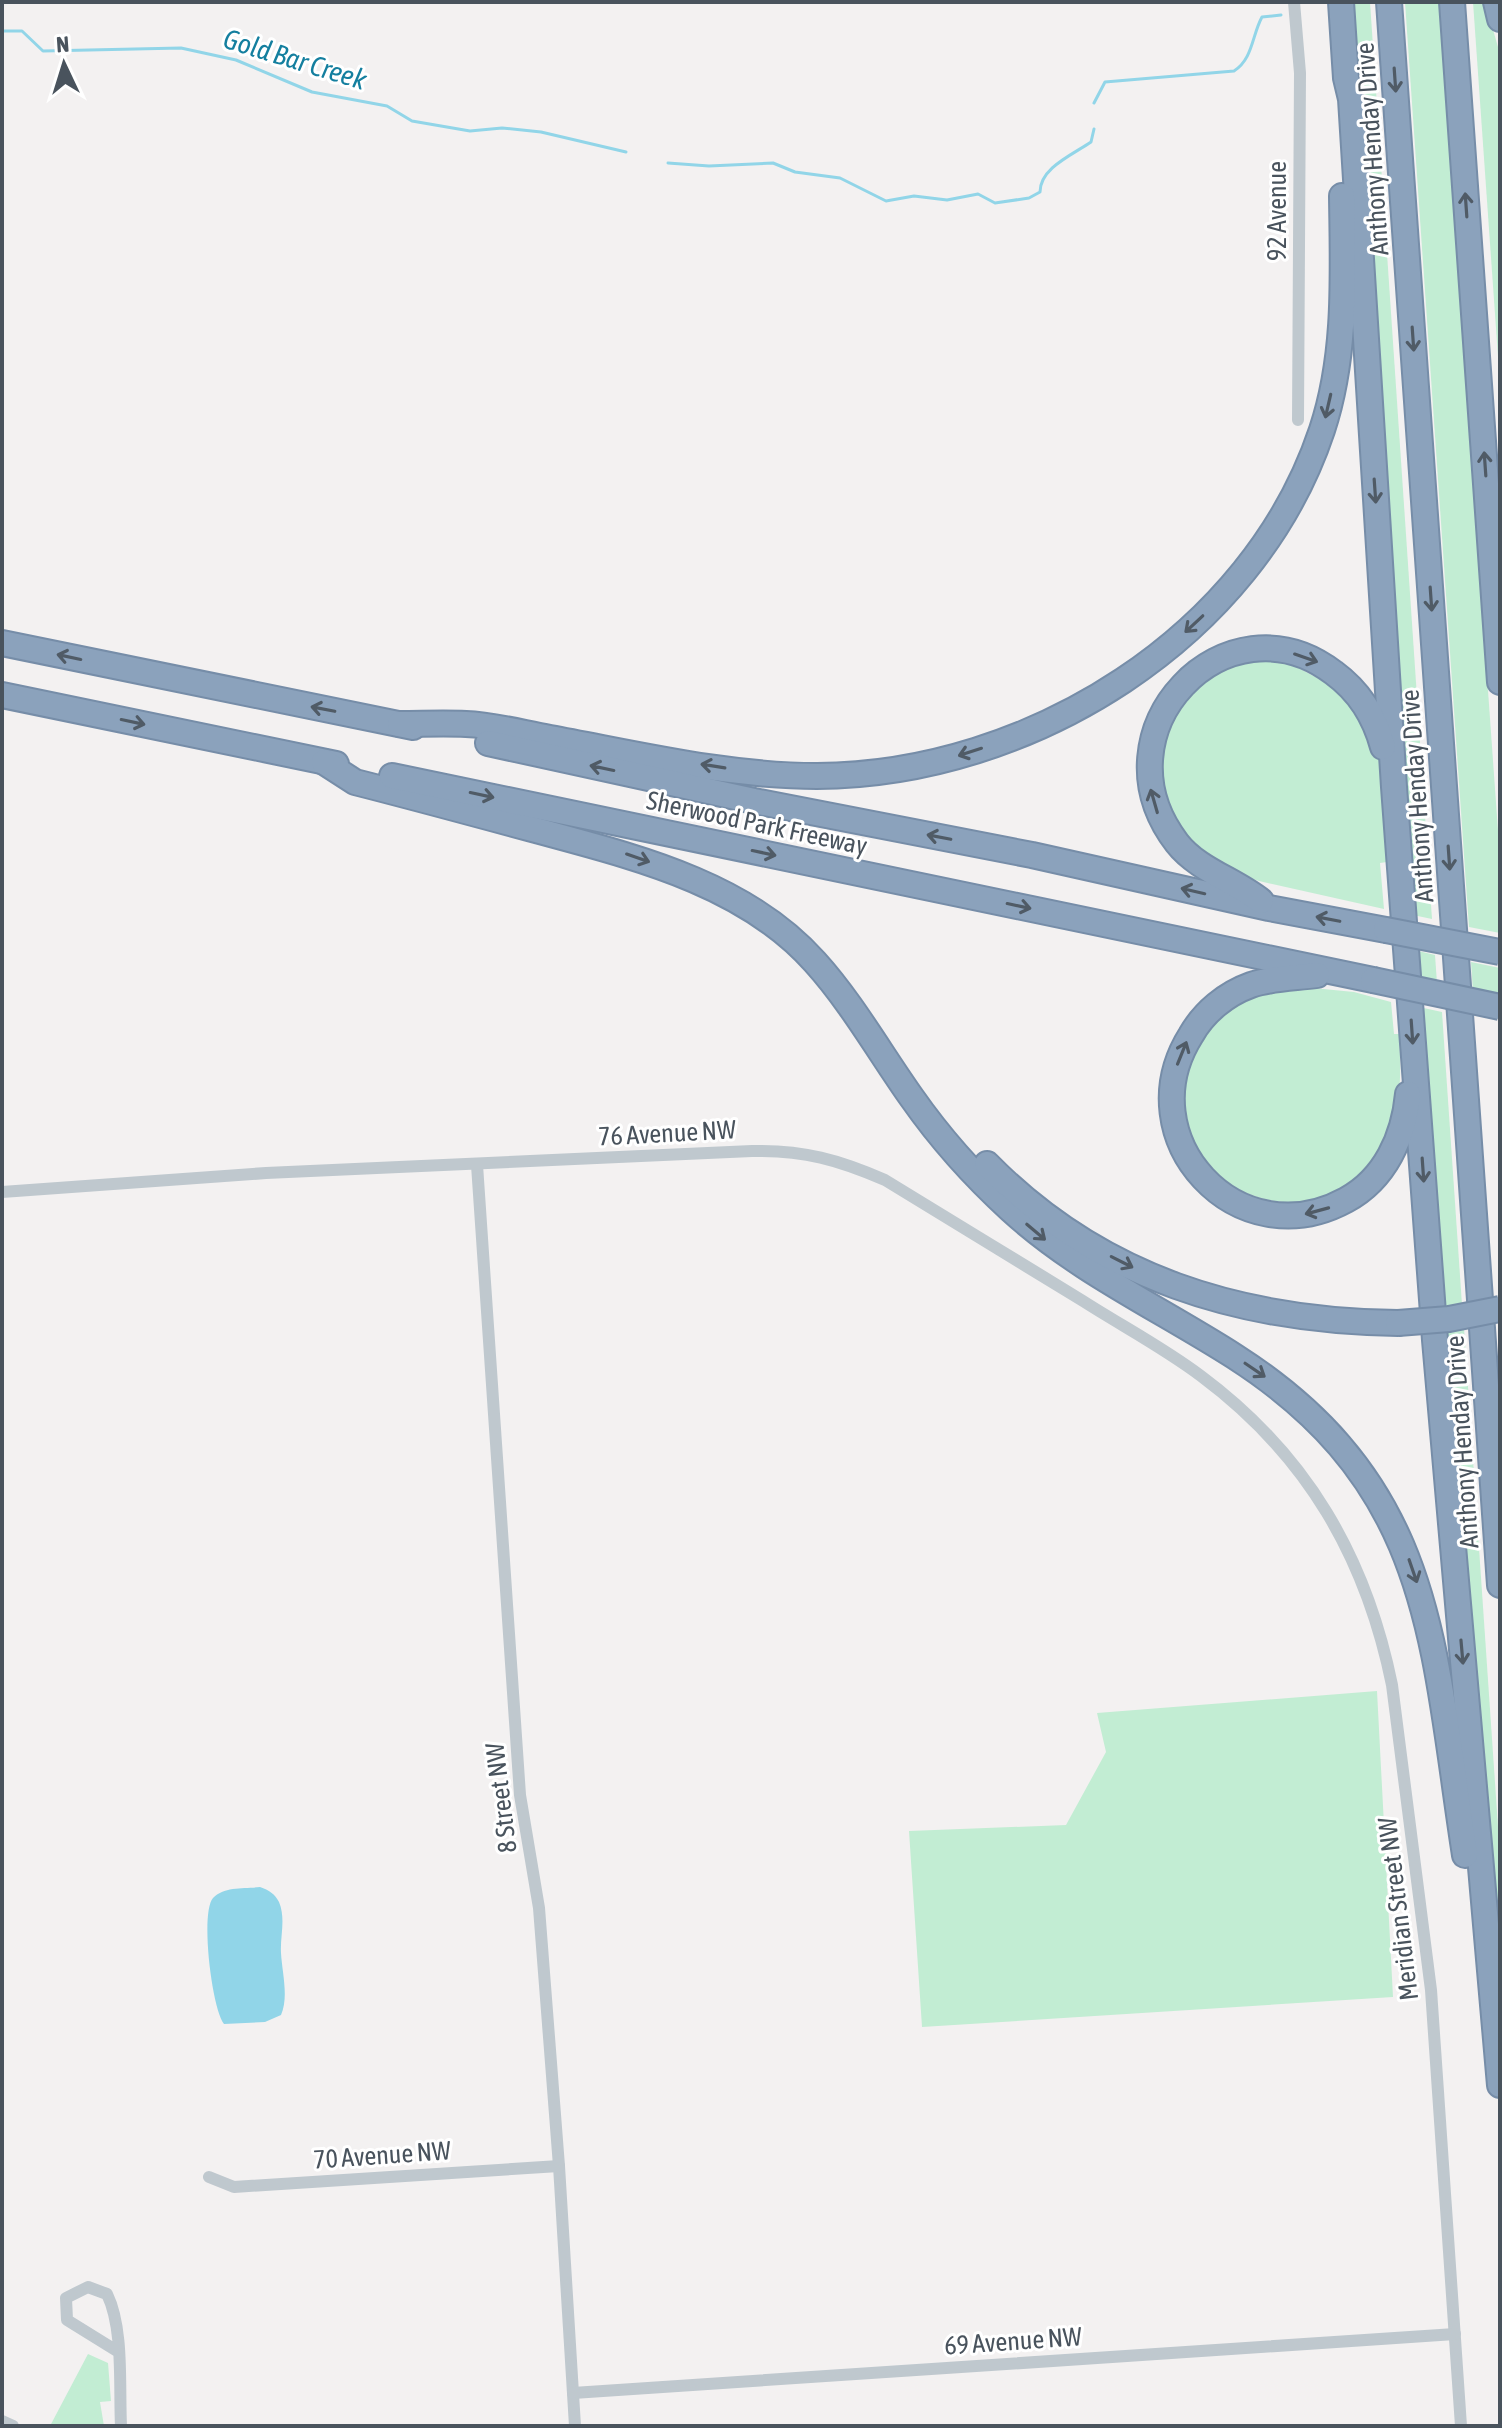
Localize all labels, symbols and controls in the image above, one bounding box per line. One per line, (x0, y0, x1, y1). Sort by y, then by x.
water label: Gold Bar Creek (220, 22, 371, 96)
north arrow (24, 24, 104, 104)
text: N (55, 31, 70, 57)
street label: Anthony Henday Drive (1350, 42, 1394, 256)
one-way arrow (1388, 66, 1403, 93)
street label: 92 Avenue (1262, 161, 1292, 261)
one-way arrow (1458, 192, 1473, 219)
one-way arrow (1406, 325, 1421, 352)
one-way arrow (1320, 393, 1335, 418)
one-way arrow (1477, 451, 1492, 478)
one-way arrow (1368, 477, 1383, 504)
one-way arrow (1424, 585, 1439, 611)
one-way arrow (1184, 614, 1204, 633)
one-way arrow (56, 649, 82, 664)
one-way arrow (1293, 651, 1318, 666)
street label: Anthony Henday Drive (1395, 689, 1439, 903)
one-way arrow (311, 701, 337, 716)
one-way arrow (120, 715, 145, 730)
one-way arrow (958, 745, 983, 760)
one-way arrow (701, 758, 727, 773)
one-way arrow (590, 760, 615, 775)
street label: Sherwood Park Freeway (644, 785, 870, 861)
one-way arrow (469, 788, 495, 803)
one-way arrow (1146, 789, 1161, 815)
one-way arrow (927, 828, 952, 843)
one-way arrow (1442, 844, 1457, 871)
one-way arrow (751, 846, 777, 861)
one-way arrow (625, 852, 650, 867)
one-way arrow (1181, 883, 1207, 898)
one-way arrow (1006, 899, 1031, 914)
one-way arrow (1316, 910, 1341, 925)
one-way arrow (1405, 1018, 1420, 1045)
one-way arrow (1176, 1042, 1190, 1066)
street label: 76 Avenue NW (597, 1114, 737, 1152)
one-way arrow (1416, 1156, 1431, 1183)
one-way arrow (1304, 1205, 1330, 1220)
one-way arrow (1025, 1223, 1045, 1241)
one-way arrow (1110, 1255, 1134, 1270)
street label: Anthony Henday Drive (1440, 1335, 1484, 1549)
one-way arrow (1244, 1362, 1266, 1379)
one-way arrow (1406, 1558, 1421, 1583)
one-way arrow (1455, 1639, 1470, 1665)
street label: 8 Street NW (479, 1741, 523, 1855)
street label: Meridian Street NW (1372, 1816, 1424, 2002)
street label: 70 Avenue NW (312, 2135, 452, 2175)
street label: 69 Avenue NW (943, 2321, 1083, 2361)

